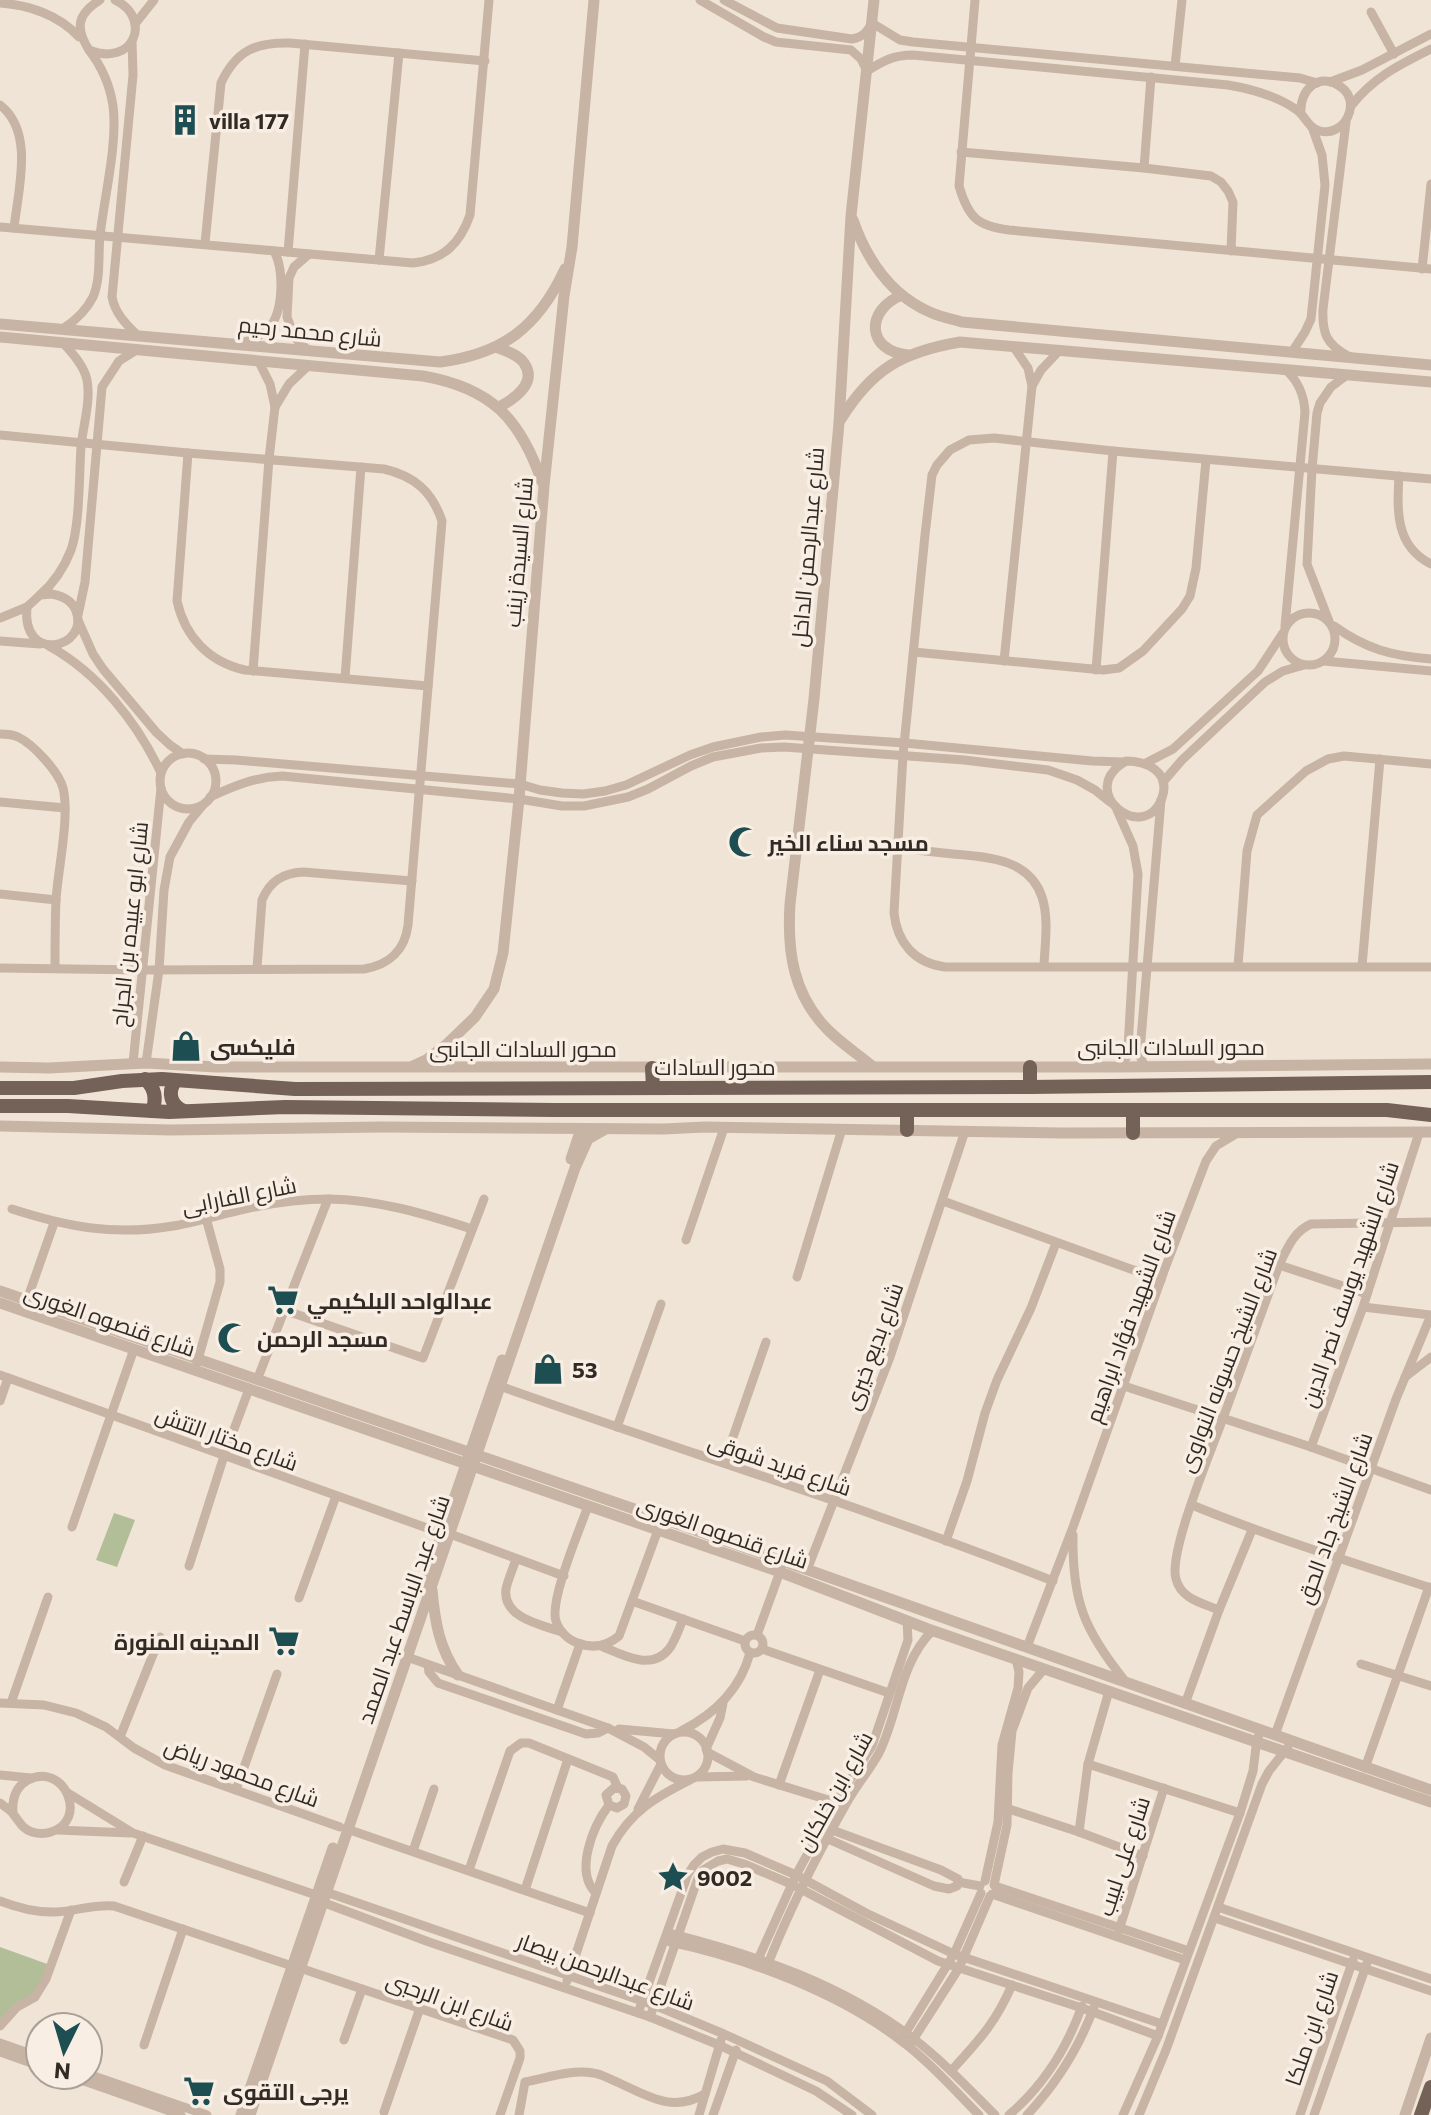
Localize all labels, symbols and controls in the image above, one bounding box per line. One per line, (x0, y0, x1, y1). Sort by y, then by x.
building icon: villa 177 (168, 103, 202, 137)
place label: villa 177 (209, 107, 289, 134)
street label: شارع محمد رحيم (237, 310, 383, 355)
street label: شارع عبدالرحمن الداخل (785, 446, 831, 648)
street label: شارع السيدة زينب (498, 476, 540, 629)
street label: شارع ابو عبيده بن الجراح (105, 820, 155, 1028)
mosque icon: مسجد سناء الخير (727, 825, 761, 859)
place label: مسجد سناء الخير (767, 829, 929, 857)
shop icon: فليكسى (169, 1029, 203, 1063)
place label: فليكسى (210, 1033, 296, 1061)
street label: محور السادات الجانبى (1077, 1033, 1265, 1061)
street label: محور السادات الجانبى (429, 1035, 617, 1063)
street label: محور السادات (654, 1053, 776, 1080)
street label: شارع الشهيد يوسف نصر الدين (1294, 1157, 1406, 1411)
street label: شارع الفارابى (179, 1171, 299, 1221)
street label: شارع الشهيد فؤاد ابراهيم (1079, 1206, 1184, 1427)
street label: شارع الشيخ حسونه النواوى (1172, 1244, 1284, 1476)
street label: شارع قنصوه الغورى (20, 1278, 199, 1364)
street label: شارع بديع خيرى (837, 1279, 910, 1414)
supermarket icon: عبدالواحد البلكيمي (266, 1283, 300, 1317)
place label: عبدالواحد البلكيمي (307, 1287, 492, 1319)
mosque icon: مسجد الرحمن (216, 1321, 250, 1355)
place label: مسجد الرحمن (257, 1325, 388, 1353)
shop icon: 53 (531, 1352, 565, 1386)
place label: 53 (572, 1356, 598, 1383)
street label: شارع مختار التتش (151, 1400, 302, 1478)
street label: شارع فريد شوقى (704, 1427, 855, 1503)
street label: شارع الشيخ جاد الحق (1290, 1428, 1379, 1608)
street label: شارع قنصوه الغورى (633, 1490, 812, 1576)
street label: شارع عبد الباسط عبد الصمد (351, 1491, 457, 1728)
supermarket icon: المدينه المنورة (267, 1624, 301, 1658)
place label: المدينه المنورة (114, 1628, 260, 1656)
street label: شارع ابن خلكان (790, 1726, 880, 1857)
street label: شارع محمود رياض (160, 1731, 323, 1814)
street label: شارع على لبيب (1091, 1793, 1157, 1920)
place icon: 9002 (656, 1860, 690, 1894)
place label: 9002 (697, 1864, 752, 1891)
street label: شارع عبدالرحمن بيصار (511, 1926, 698, 2017)
street label: شارع ابن الرحبى (382, 1965, 517, 2038)
street label: شارع ابن ملكا (1279, 1967, 1345, 2090)
north arrow (24, 2011, 104, 2091)
text: N (53, 2057, 72, 2086)
supermarket icon: يرجى التقوى (182, 2074, 216, 2108)
place label: يرجى التقوى (223, 2078, 349, 2106)

